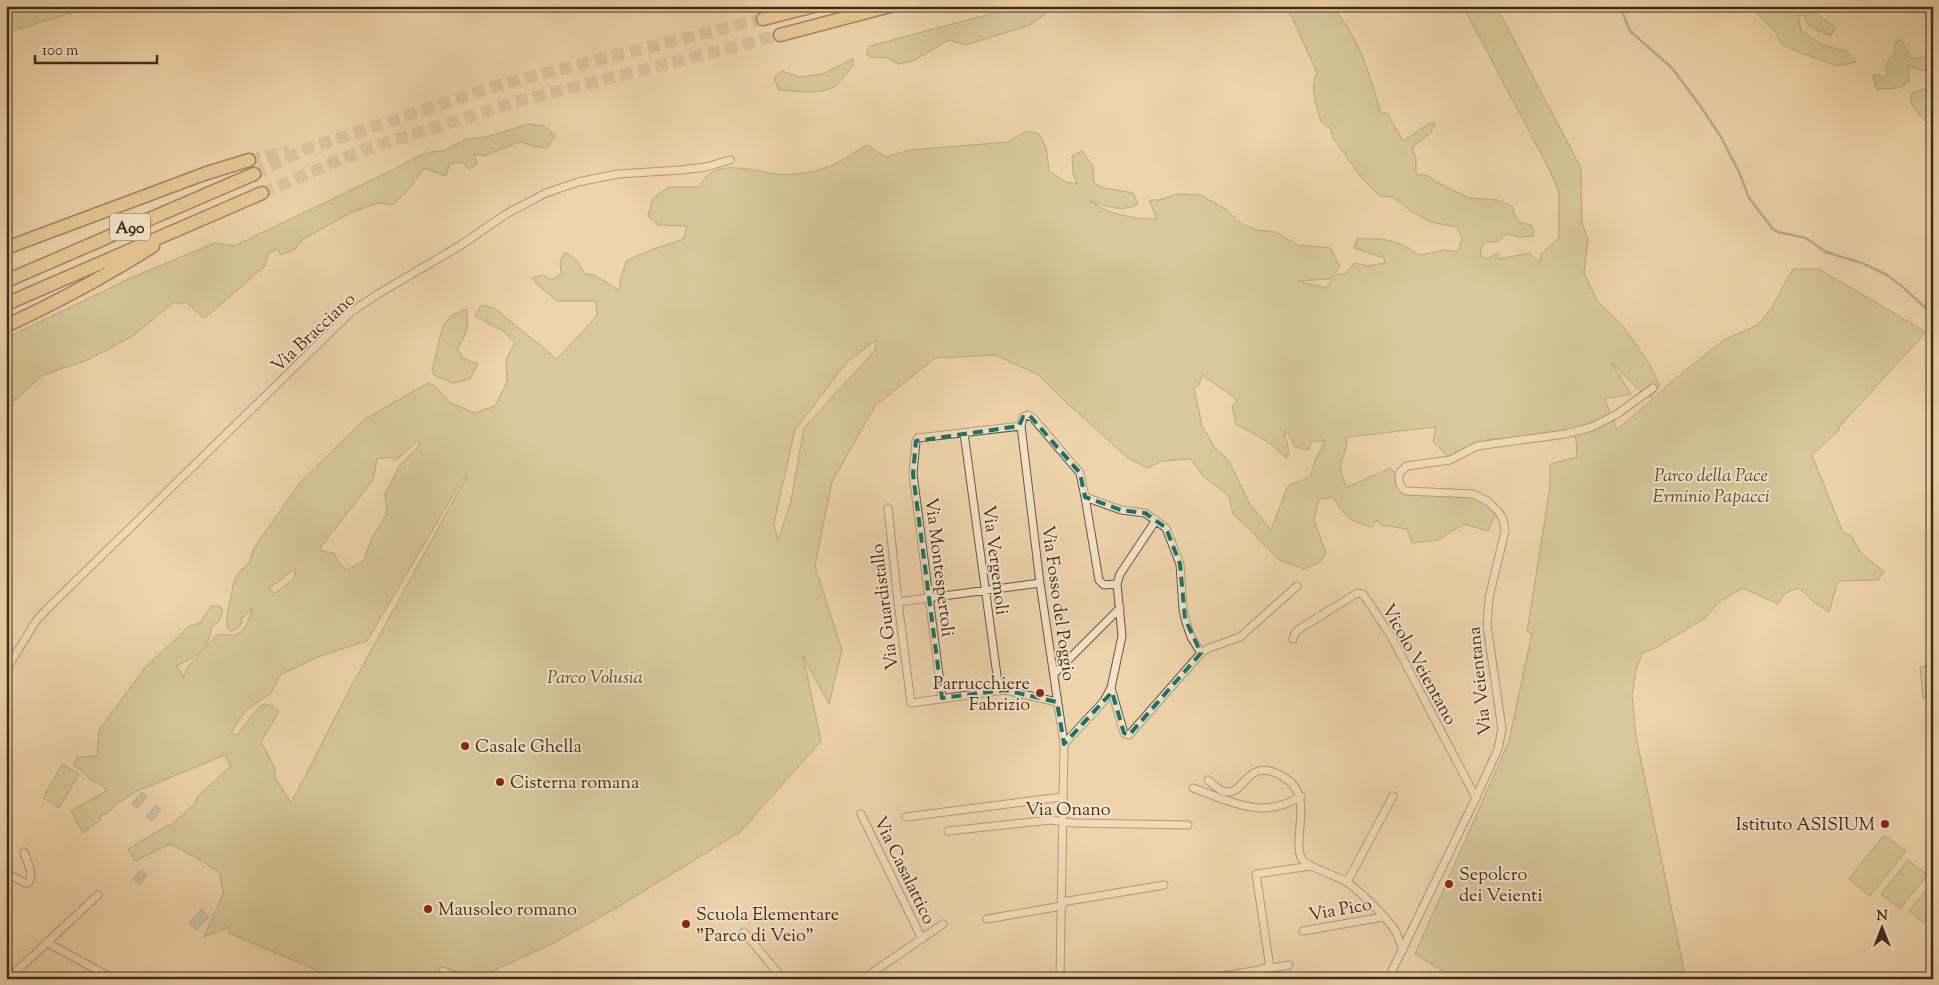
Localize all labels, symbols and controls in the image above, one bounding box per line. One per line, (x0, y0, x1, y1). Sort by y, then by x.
scale bar (35, 32, 158, 64)
text: 100 m (42, 41, 79, 62)
road number: A90 (110, 213, 150, 240)
street label: Via Bracciano (266, 287, 362, 379)
park label: Parco della Pace Erminio Papacci (1652, 464, 1770, 511)
street label: Via Montespertoli (917, 496, 959, 638)
street label: Via Vergemoli (974, 504, 1014, 617)
street label: Via Fosso del Poggio (1033, 524, 1081, 683)
street label: Via Guardistallo (865, 542, 907, 671)
street label: Vicolo Veientano (1374, 600, 1462, 730)
street label: Via Veientana (1462, 625, 1500, 736)
park label: Parco Volusia (547, 666, 643, 692)
place label: Parrucchiere Fabrizio (933, 672, 1030, 719)
marker: Parrucchiere Fabrizio (1034, 687, 1046, 699)
place label: Casale Ghella (475, 735, 582, 761)
marker: Casale Ghella (459, 740, 471, 752)
place label: Cisterna romana (510, 771, 639, 797)
marker: Cisterna romana (494, 776, 506, 788)
street label: Via Onano (1025, 798, 1111, 824)
street label: Via Casalattico (866, 813, 941, 929)
place label: Istituto ASISIUM (1736, 813, 1875, 839)
marker: Istituto ASISIUM (1879, 818, 1891, 830)
place label: Sepolcro dei Veienti (1459, 863, 1543, 910)
marker: Sepolcro dei Veienti (1443, 878, 1455, 890)
street label: Via Pico (1307, 893, 1374, 929)
place label: Mausoleo romano (438, 898, 577, 924)
north arrow (1856, 902, 1906, 952)
marker: Mausoleo romano (422, 903, 434, 915)
place label: Scuola Elementare "Parco di Veio" (696, 903, 839, 950)
text: N (1876, 907, 1888, 927)
marker: Scuola Elementare "Parco di Veio" (680, 918, 692, 930)

